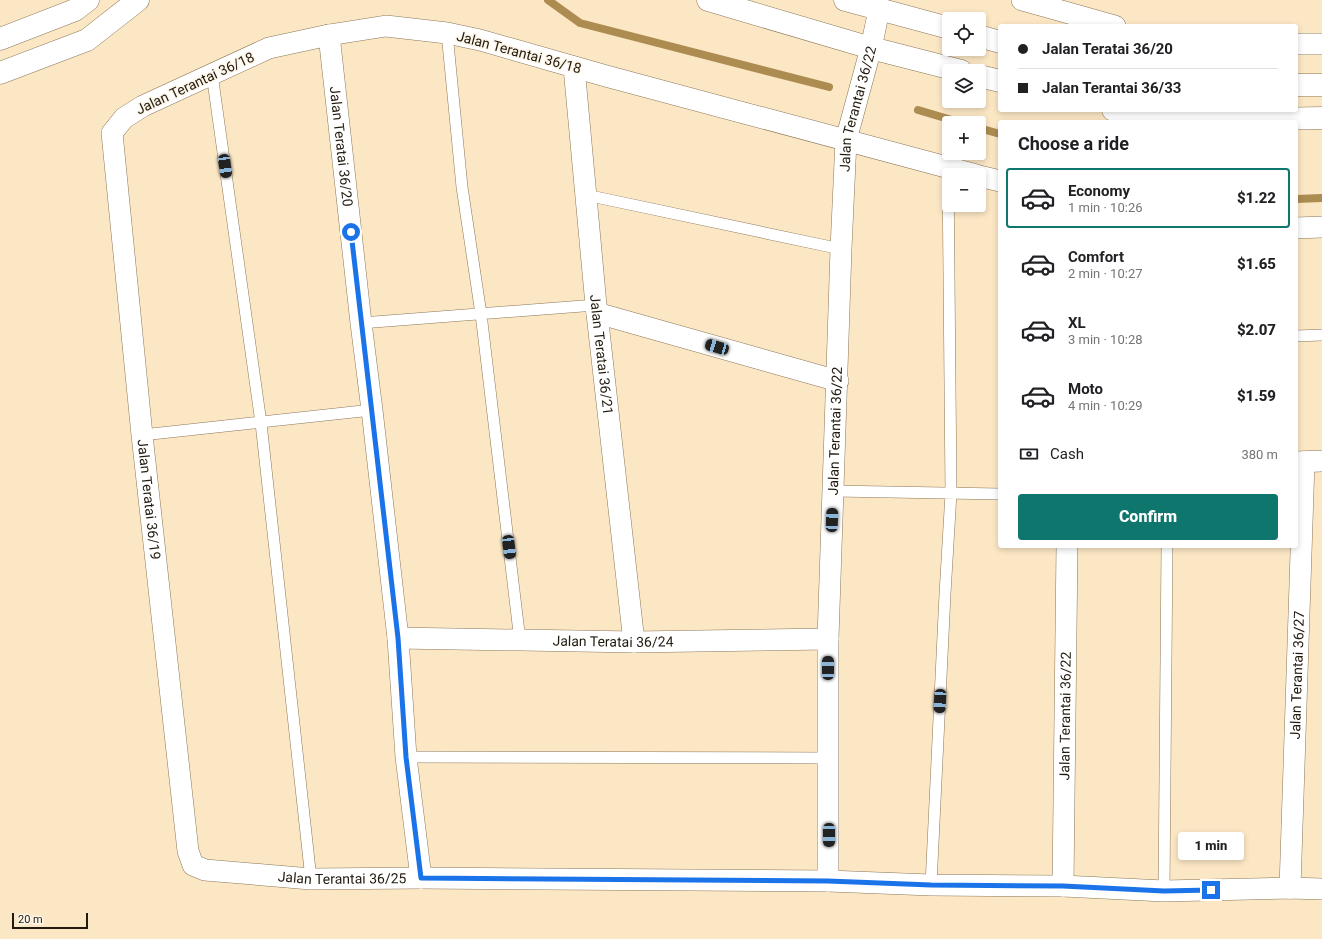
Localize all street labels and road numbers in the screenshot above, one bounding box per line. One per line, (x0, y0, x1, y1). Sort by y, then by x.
street label: Jalan Terantai 36/18 (455, 28, 583, 76)
street label: Jalan Terantai 36/22 (837, 44, 879, 172)
street label: Jalan Terantai 36/18 (133, 49, 257, 117)
street label: Jalan Teratai 36/20 (327, 85, 356, 207)
street label: Jalan Teratai 36/21 (587, 294, 616, 416)
street label: Jalan Terantai 36/22 (825, 366, 845, 496)
street label: Jalan Teratai 36/19 (135, 438, 164, 560)
street label: Jalan Terantai 36/27 (1287, 610, 1307, 740)
street label: Jalan Teratai 36/24 (552, 633, 674, 650)
street label: Jalan Terantai 36/22 (1056, 651, 1074, 780)
street label: Jalan Terantai 36/25 (277, 868, 407, 887)

